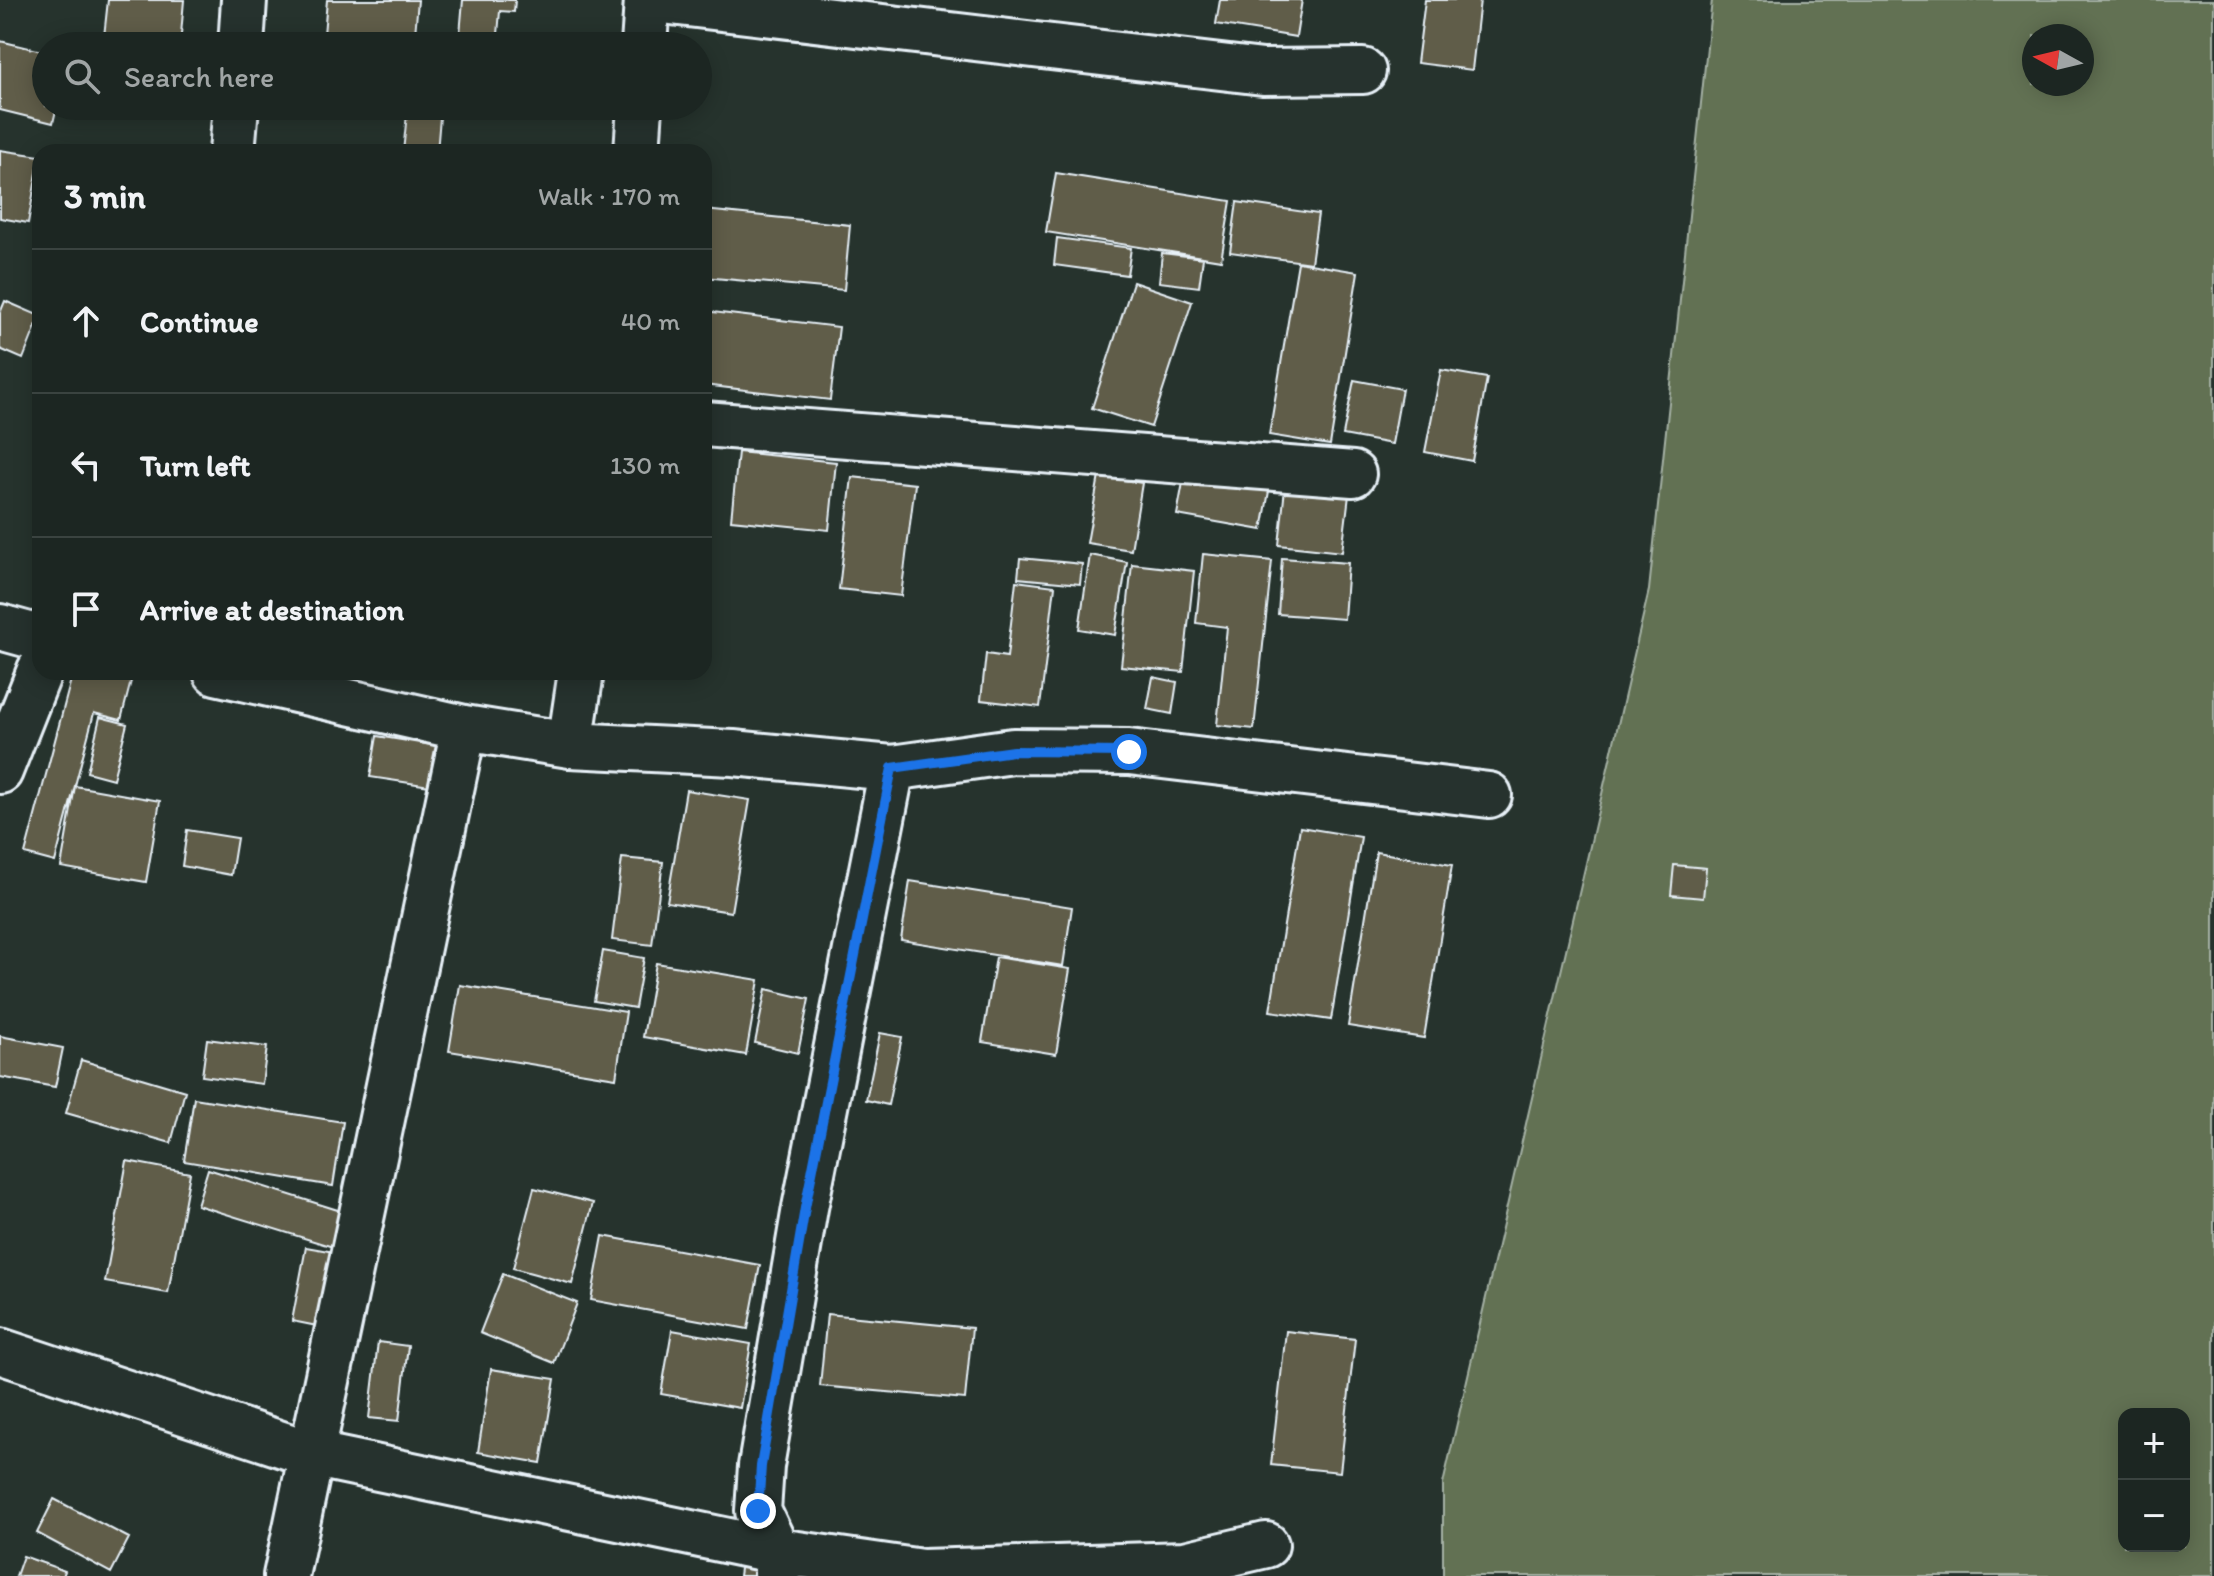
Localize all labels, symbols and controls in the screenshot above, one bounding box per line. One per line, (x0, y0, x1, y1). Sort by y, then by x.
north arrow (2022, 24, 2094, 96)
search box (32, 32, 712, 120)
icon: search (60, 54, 104, 98)
text: Search here (124, 58, 274, 95)
text: 3 min (64, 176, 146, 217)
text: Walk · 170 m (538, 180, 680, 212)
icon: ahead (64, 299, 108, 343)
text: Continue (140, 303, 259, 340)
text: 40 m (621, 305, 680, 337)
icon: left (64, 443, 108, 487)
text: Turn left (140, 447, 251, 484)
text: 130 m (610, 449, 680, 481)
icon: arrive (64, 587, 108, 631)
text: Arrive at destination (140, 591, 404, 628)
route start (1111, 734, 1147, 770)
map controls (2118, 1408, 2190, 1552)
button: + (2118, 1408, 2190, 1480)
button: − (2118, 1480, 2190, 1552)
route end (740, 1493, 776, 1529)

